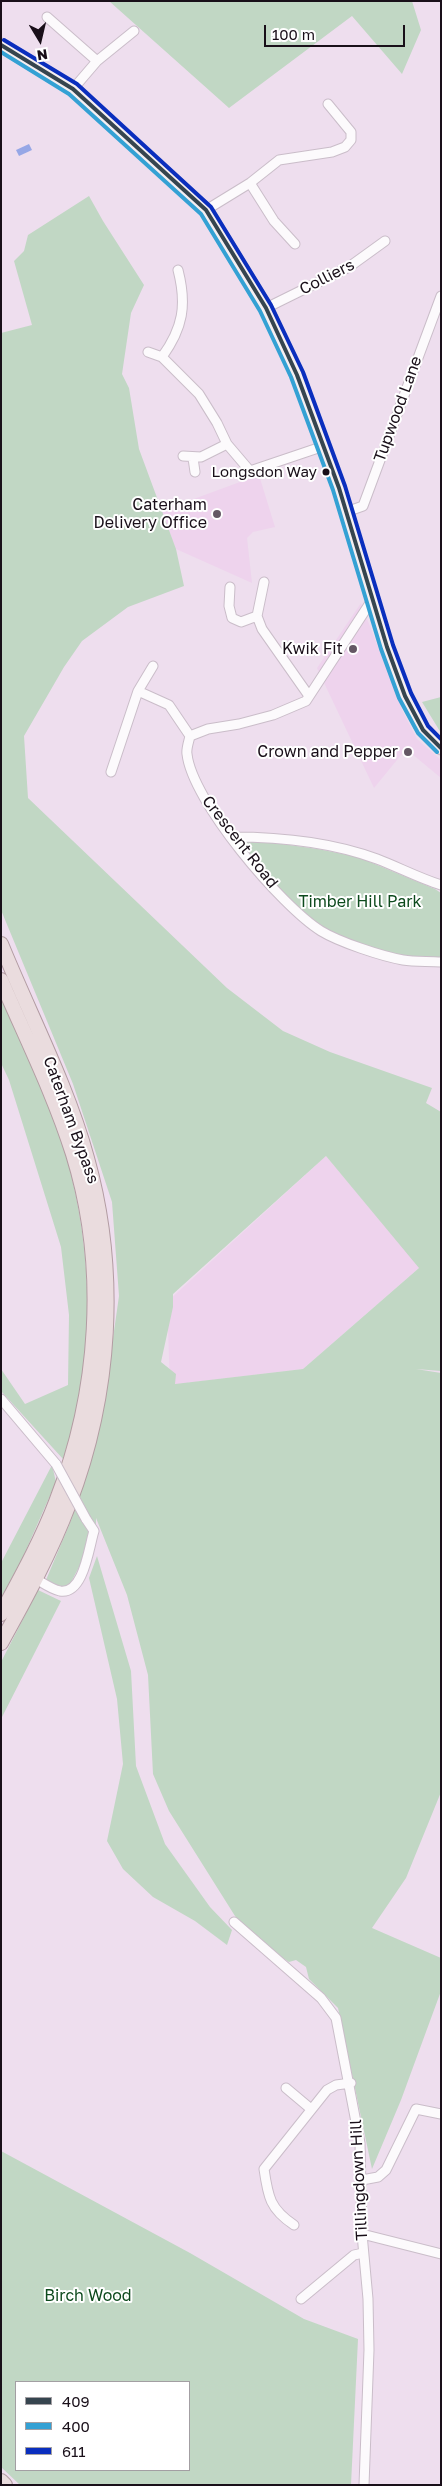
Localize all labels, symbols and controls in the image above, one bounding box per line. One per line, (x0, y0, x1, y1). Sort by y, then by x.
north arrow (15, 15, 65, 65)
scale bar (267, 15, 408, 47)
text: 100 m (272, 25, 315, 43)
text: N (36, 46, 49, 65)
street label: Colliers (296, 255, 358, 299)
street label: Tupwood Lane (370, 354, 426, 464)
place label: Longsdon Way (212, 463, 317, 481)
marker: Longsdon Way (321, 467, 331, 477)
place label: Caterham Delivery Office (94, 495, 207, 533)
marker: Caterham Delivery Office (211, 508, 223, 520)
place label: Kwik Fit (282, 639, 343, 659)
marker: Kwik Fit (347, 643, 359, 655)
place label: Crown and Pepper (257, 742, 398, 762)
marker: Crown and Pepper (402, 746, 414, 758)
street label: Crescent Road (198, 792, 282, 892)
park label: Timber Hill Park (298, 892, 422, 912)
street label: Caterham Bypass (39, 1054, 103, 1186)
street label: Tillingdown Hill (346, 2119, 372, 2241)
park label: Birch Wood (44, 2286, 132, 2306)
legend (15, 2381, 190, 2471)
text: 409 (62, 2392, 90, 2410)
text: 400 (62, 2417, 90, 2435)
text: 611 (62, 2442, 86, 2460)

